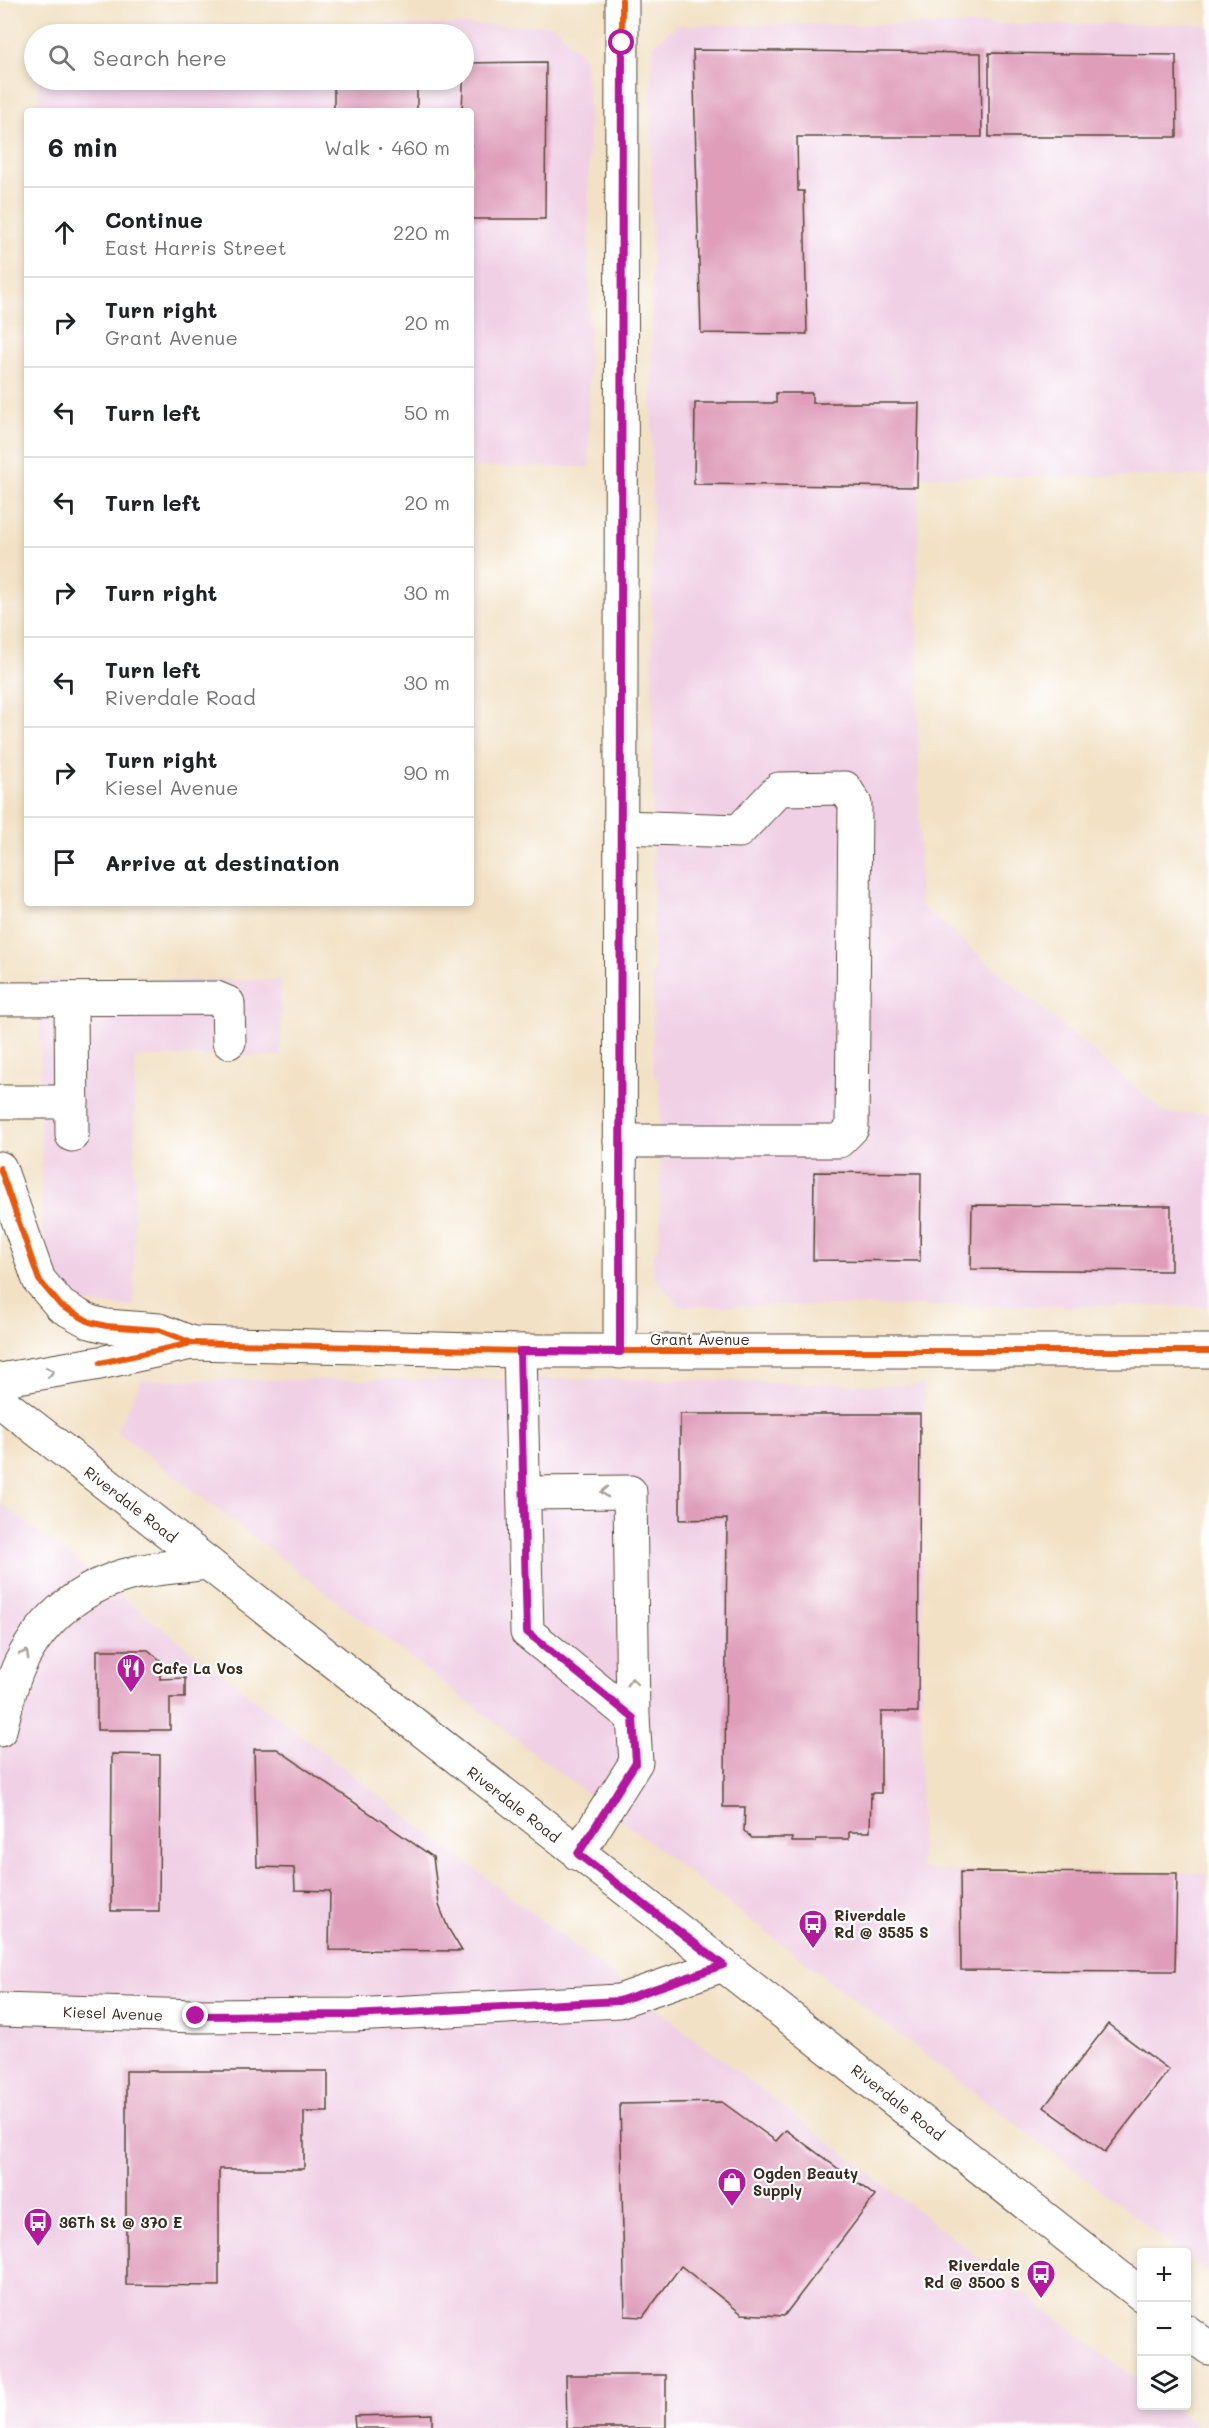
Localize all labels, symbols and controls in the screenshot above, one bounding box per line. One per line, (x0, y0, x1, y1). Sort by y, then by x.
search box (24, 24, 474, 90)
route start (608, 29, 634, 55)
icon: search (45, 41, 78, 74)
text: Search here (93, 43, 227, 72)
text: 6 min (48, 130, 117, 164)
text: Walk · 460 m (324, 134, 450, 160)
text: Continue (105, 205, 203, 234)
icon: ahead (48, 216, 81, 249)
text: 220 m (393, 219, 450, 245)
text: East Harris Street (105, 234, 287, 260)
text: Turn right (105, 295, 217, 324)
icon: right (48, 306, 81, 339)
text: 20 m (404, 309, 450, 335)
text: Grant Avenue (105, 324, 238, 350)
icon: left (48, 396, 81, 429)
text: Turn left (105, 398, 201, 427)
text: 50 m (404, 399, 450, 425)
icon: left (48, 486, 81, 519)
text: Turn left (105, 488, 201, 517)
text: 20 m (404, 489, 450, 515)
icon: right (48, 576, 81, 609)
text: Turn right (105, 578, 217, 607)
text: 30 m (404, 579, 450, 605)
text: Turn left (105, 655, 201, 684)
icon: left (48, 666, 81, 699)
text: 30 m (404, 669, 450, 695)
text: Riverdale Road (105, 684, 256, 710)
text: Turn right (105, 745, 217, 774)
icon: right (48, 756, 81, 789)
text: 90 m (404, 759, 450, 785)
text: Kiesel Avenue (105, 774, 238, 800)
icon: arrive (48, 846, 81, 879)
text: Arrive at destination (105, 848, 340, 877)
street label: Grant Avenue (650, 1329, 750, 1349)
one-way arrow (45, 1366, 55, 1378)
street label: Riverdale Road (80, 1461, 182, 1547)
one-way arrow (600, 1486, 609, 1498)
one-way arrow (18, 1650, 29, 1661)
restaurant icon: Cafe La Vos (115, 1652, 147, 1694)
place label: Cafe La Vos (152, 1658, 243, 1678)
one-way arrow (626, 1678, 638, 1687)
street label: Riverdale Road (463, 1761, 565, 1847)
place label: Riverdale Rd @ 3535 S (834, 1905, 929, 1942)
bus stop icon: Riverdale Rd @ 3535 S (797, 1908, 829, 1950)
street label: Kiesel Avenue (63, 2001, 163, 2025)
route end (182, 2002, 208, 2028)
street label: Riverdale Road (847, 2059, 949, 2145)
place label: Ogden Beauty Supply (753, 2163, 858, 2200)
shop icon: Ogden Beauty Supply (716, 2166, 748, 2208)
bus stop icon: 36Th St @ 370 E (22, 2206, 54, 2248)
place label: 36Th St @ 370 E (59, 2212, 182, 2232)
map controls (1137, 2248, 1191, 2410)
button: + (1137, 2248, 1191, 2302)
place label: Riverdale Rd @ 3500 S (924, 2255, 1020, 2292)
bus stop icon: Riverdale Rd @ 3500 S (1025, 2258, 1057, 2300)
button: − (1137, 2302, 1191, 2356)
button: layers (1137, 2356, 1191, 2410)

